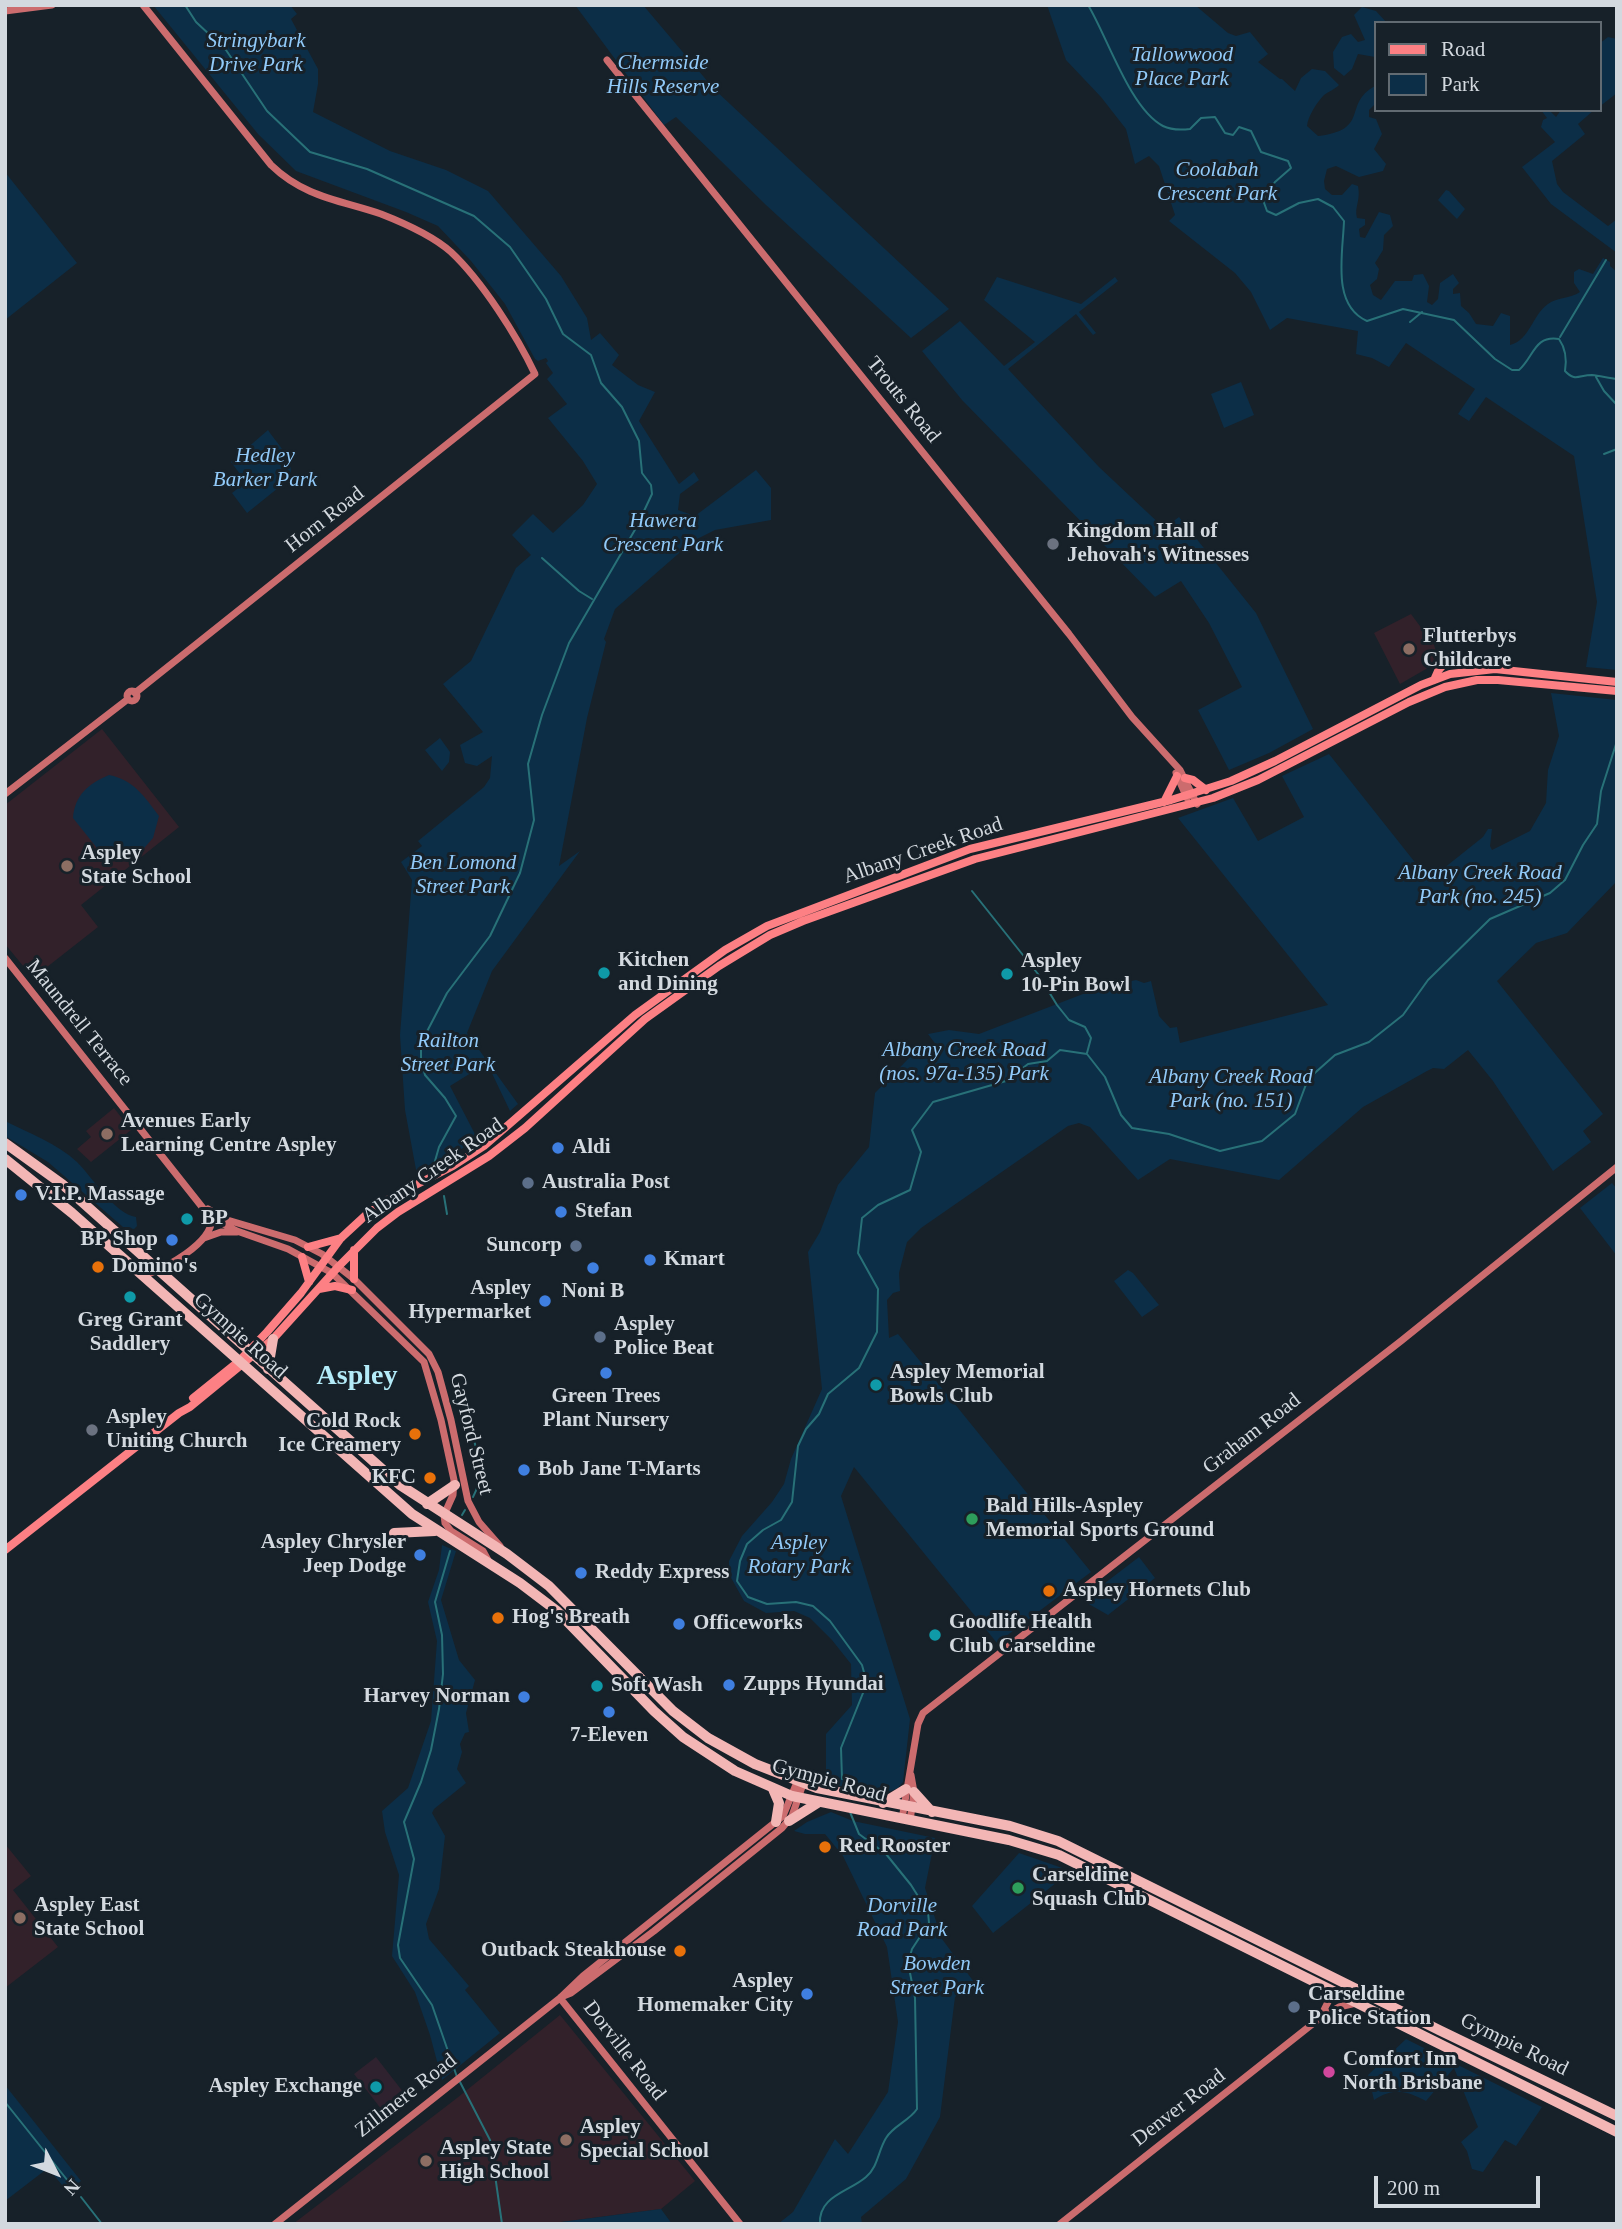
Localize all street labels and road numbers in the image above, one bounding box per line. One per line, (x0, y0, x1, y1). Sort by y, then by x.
street label: Trouts Road (861, 352, 945, 448)
street label: Horn Road (281, 482, 369, 558)
street label: Albany Creek Road (840, 812, 1006, 890)
street label: Maundrell Terrace (20, 955, 138, 1091)
street label: Albany Creek Road (357, 1113, 509, 1229)
street label: Gympie Road (188, 1287, 292, 1385)
street label: Gayford Street (444, 1371, 498, 1497)
street label: Graham Road (1198, 1388, 1306, 1480)
street label: Gympie Road (769, 1754, 889, 1808)
street label: Dorville Road (577, 1996, 671, 2106)
street label: Gympie Road (1456, 2008, 1572, 2082)
street label: Zillmere Road (350, 2049, 462, 2143)
street label: Denver Road (1127, 2064, 1231, 2152)

